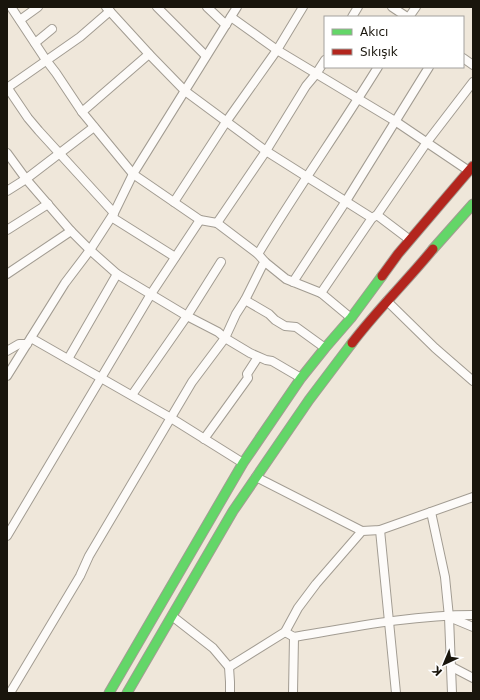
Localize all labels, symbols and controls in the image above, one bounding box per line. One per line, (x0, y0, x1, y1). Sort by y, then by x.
legend (324, 16, 464, 68)
text: Akıcı (360, 25, 388, 39)
text: Sıkışık (360, 45, 398, 59)
north arrow (424, 644, 464, 684)
text: K (429, 663, 445, 678)

